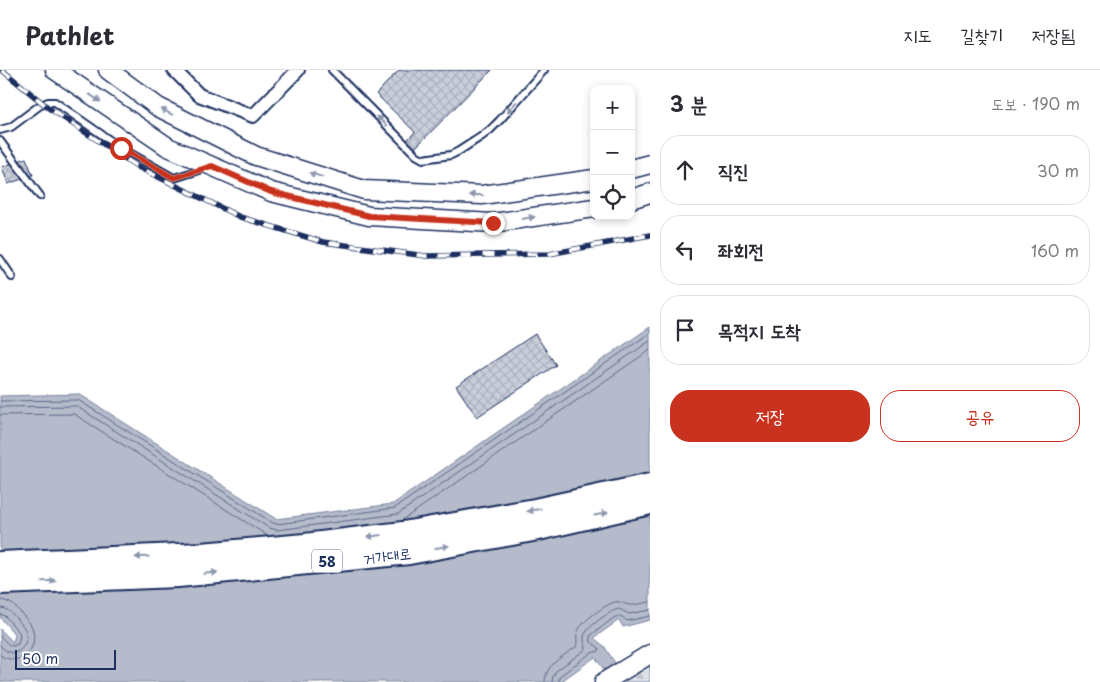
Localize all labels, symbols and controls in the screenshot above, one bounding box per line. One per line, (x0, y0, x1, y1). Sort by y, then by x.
text: Pathlet (25, 17, 115, 53)
text: 지도 (903, 21, 932, 48)
text: 길찾기 (960, 21, 1004, 48)
text: 저장됨 (1032, 21, 1075, 48)
map controls (590, 85, 635, 220)
button: + (590, 85, 635, 130)
text: 3 분 (670, 87, 707, 119)
text: 도보 · 190 m (991, 91, 1080, 115)
one-way arrow (89, 93, 102, 103)
one-way arrow (506, 100, 517, 113)
one-way arrow (160, 108, 174, 116)
one-way arrow (376, 115, 388, 127)
button: − (590, 130, 635, 175)
route start (110, 137, 133, 160)
icon: ahead (671, 156, 699, 184)
text: 직진 (718, 156, 749, 184)
text: 30 m (1037, 158, 1079, 182)
one-way arrow (308, 170, 323, 178)
button: locate (590, 175, 635, 220)
one-way arrow (468, 191, 484, 199)
route end (482, 212, 505, 235)
one-way arrow (520, 214, 536, 222)
icon: left (671, 236, 699, 264)
text: 좌회전 (718, 236, 764, 264)
text: 160 m (1031, 238, 1079, 262)
icon: arrive (671, 316, 699, 344)
text: 목적지 도착 (718, 316, 801, 344)
button: 저장 (670, 390, 870, 442)
button: 공유 (880, 390, 1080, 442)
one-way arrow (526, 507, 542, 515)
one-way arrow (594, 510, 610, 518)
one-way arrow (365, 533, 381, 541)
street label: 거가대로 (362, 541, 412, 569)
one-way arrow (434, 542, 450, 550)
road number: 58 (312, 550, 342, 572)
one-way arrow (134, 553, 150, 561)
one-way arrow (203, 568, 219, 576)
one-way arrow (41, 577, 57, 585)
scale bar (15, 647, 116, 670)
text: 50 m (22, 648, 58, 669)

